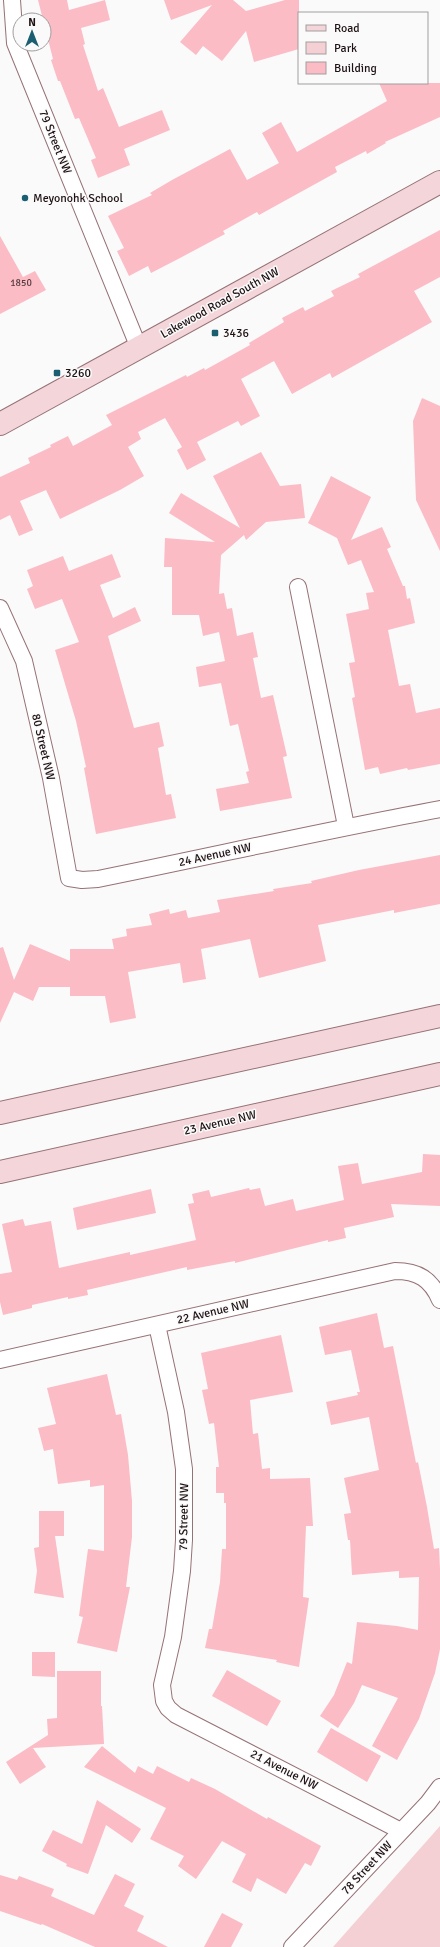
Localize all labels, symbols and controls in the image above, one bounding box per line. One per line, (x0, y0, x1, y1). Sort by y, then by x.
north arrow (12, 12, 52, 52)
legend (298, 12, 428, 84)
text: N (28, 16, 36, 29)
text: Road (334, 21, 360, 36)
text: Park (334, 41, 357, 56)
text: Building (334, 61, 377, 76)
street label: 79 Street NW (35, 108, 75, 176)
place label: Meyonohk School (33, 191, 124, 206)
marker: Meyonohk School (20, 193, 30, 203)
street label: Lakewood Road South NW (158, 264, 282, 342)
house number: 1850 (10, 277, 32, 289)
place label: 3436 (223, 326, 249, 341)
marker: 3436 (210, 328, 220, 338)
place label: 3260 (65, 366, 91, 381)
marker: 3260 (52, 368, 62, 378)
street label: 80 Street NW (28, 712, 58, 782)
street label: 24 Avenue NW (177, 840, 253, 870)
street label: 23 Avenue NW (182, 1107, 258, 1139)
street label: 22 Avenue NW (175, 1296, 251, 1328)
street label: 79 Street NW (176, 1483, 192, 1551)
street label: 21 Avenue NW (248, 1746, 320, 1794)
street label: 78 Street NW (338, 1838, 396, 1898)

